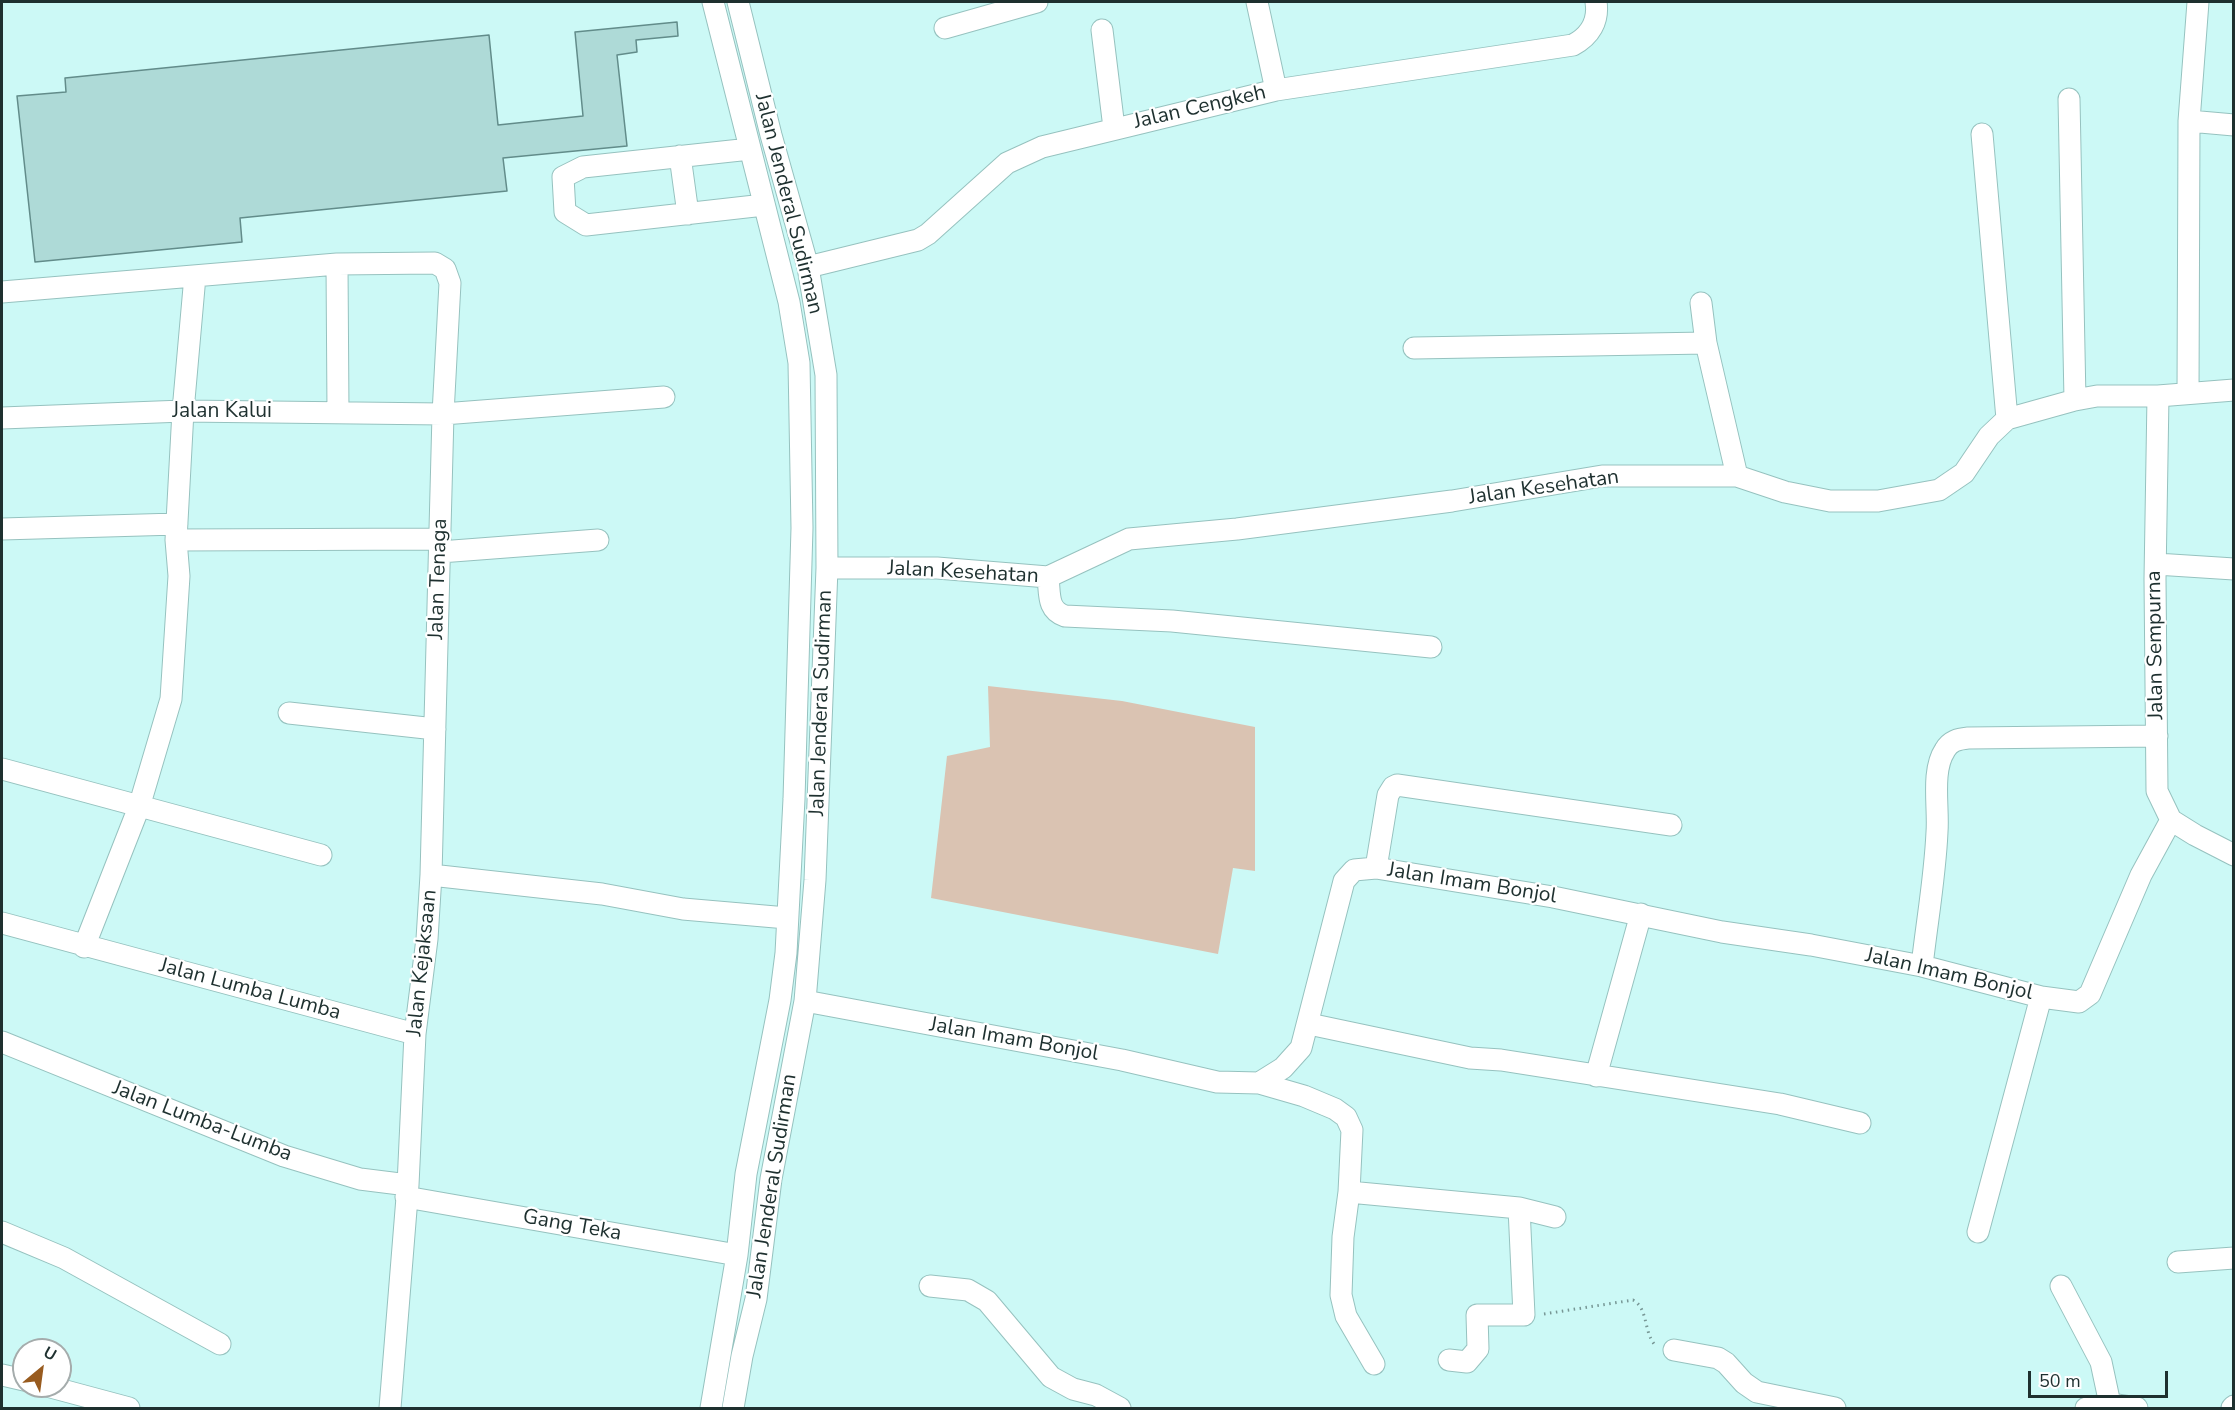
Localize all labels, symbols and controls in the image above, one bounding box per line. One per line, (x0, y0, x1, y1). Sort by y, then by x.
street label: Jalan Cengkeh (1132, 81, 1268, 135)
street label: Jalan Jenderal Sudirman (748, 91, 828, 317)
street label: Jalan Kalui (172, 399, 272, 425)
street label: Jalan Kesehatan (1467, 465, 1621, 511)
street label: Jalan Tenaga (424, 518, 454, 640)
street label: Jalan Kesehatan (887, 556, 1039, 590)
street label: Jalan Sempurna (2142, 570, 2170, 720)
street label: Jalan Jenderal Sudirman (805, 589, 839, 817)
street label: Jalan Imam Bonjol (1386, 858, 1558, 910)
street label: Jalan Kejaksaan (403, 888, 443, 1038)
street label: Jalan Imam Bonjol (1863, 943, 2035, 1007)
street label: Jalan Lumba Lumba (157, 954, 343, 1026)
street label: Jalan Imam Bonjol (928, 1013, 1100, 1067)
street label: Jalan Jenderal Sudirman (743, 1072, 803, 1300)
street label: Jalan Lumba-Lumba (109, 1076, 295, 1168)
street label: Gang Teka (521, 1205, 623, 1247)
north arrow (12, 1338, 72, 1398)
text: U (39, 1342, 60, 1366)
scale bar (2031, 1359, 2170, 1397)
text: 50 m (2039, 1369, 2081, 1393)

